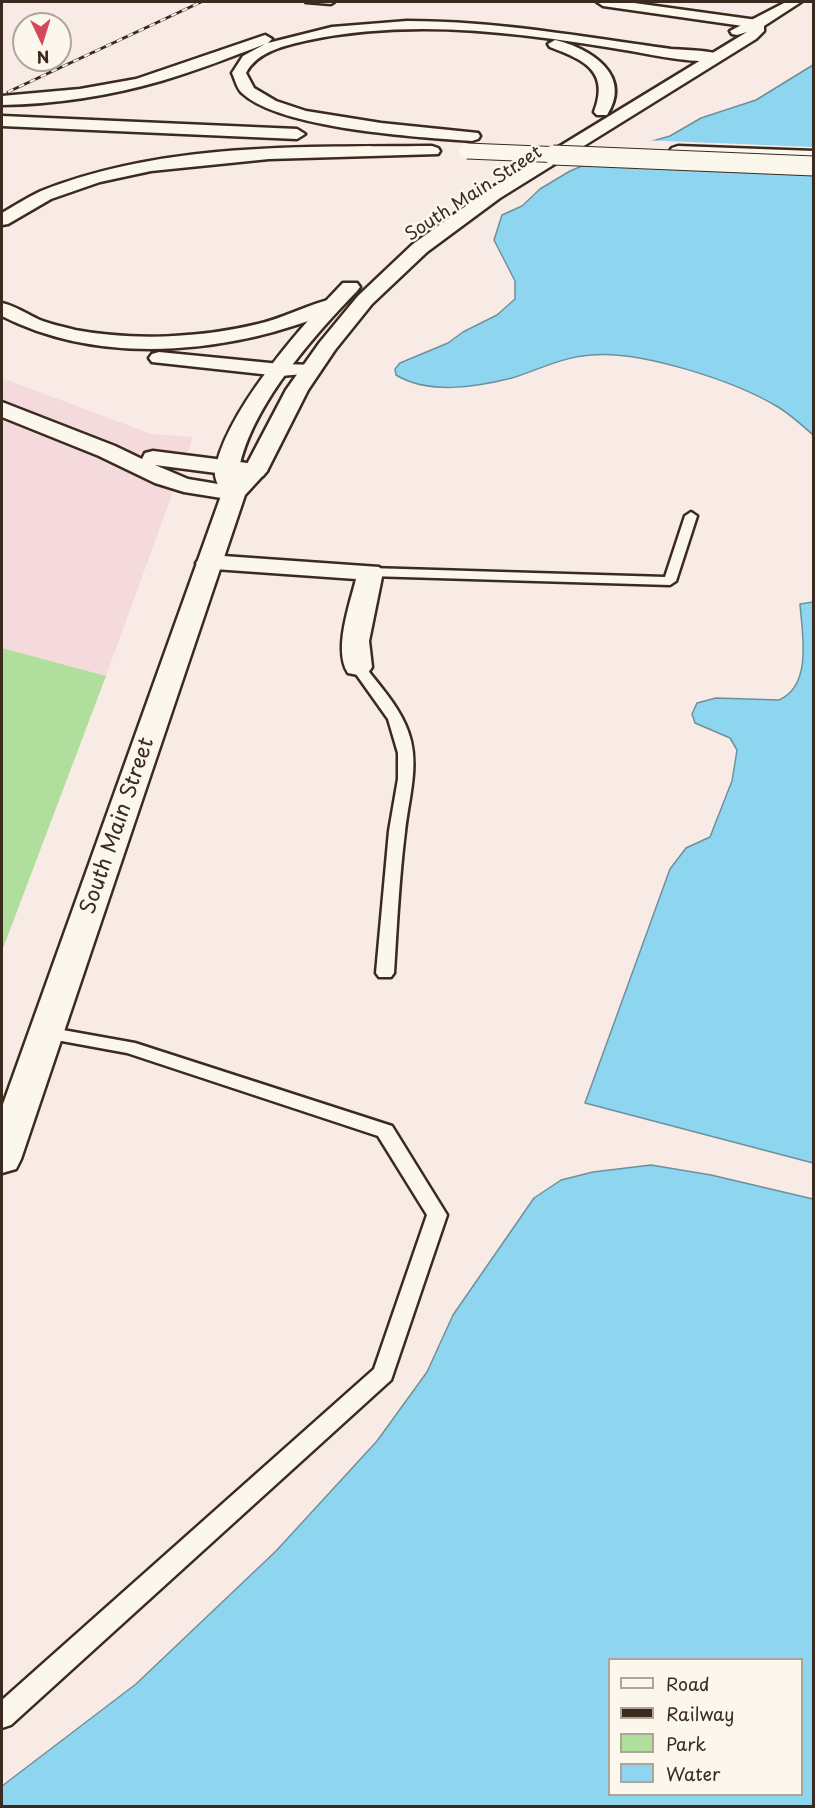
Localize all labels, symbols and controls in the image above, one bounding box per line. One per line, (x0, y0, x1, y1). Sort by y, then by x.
north arrow (12, 12, 72, 72)
text: N (36, 46, 50, 70)
street label: South Main Street (402, 142, 546, 246)
street label: South Main Street (76, 734, 160, 918)
legend (608, 1658, 803, 1796)
text: Road (666, 1670, 710, 1697)
text: Railway (666, 1700, 734, 1727)
text: Park (666, 1730, 706, 1757)
text: Water (666, 1760, 720, 1787)

